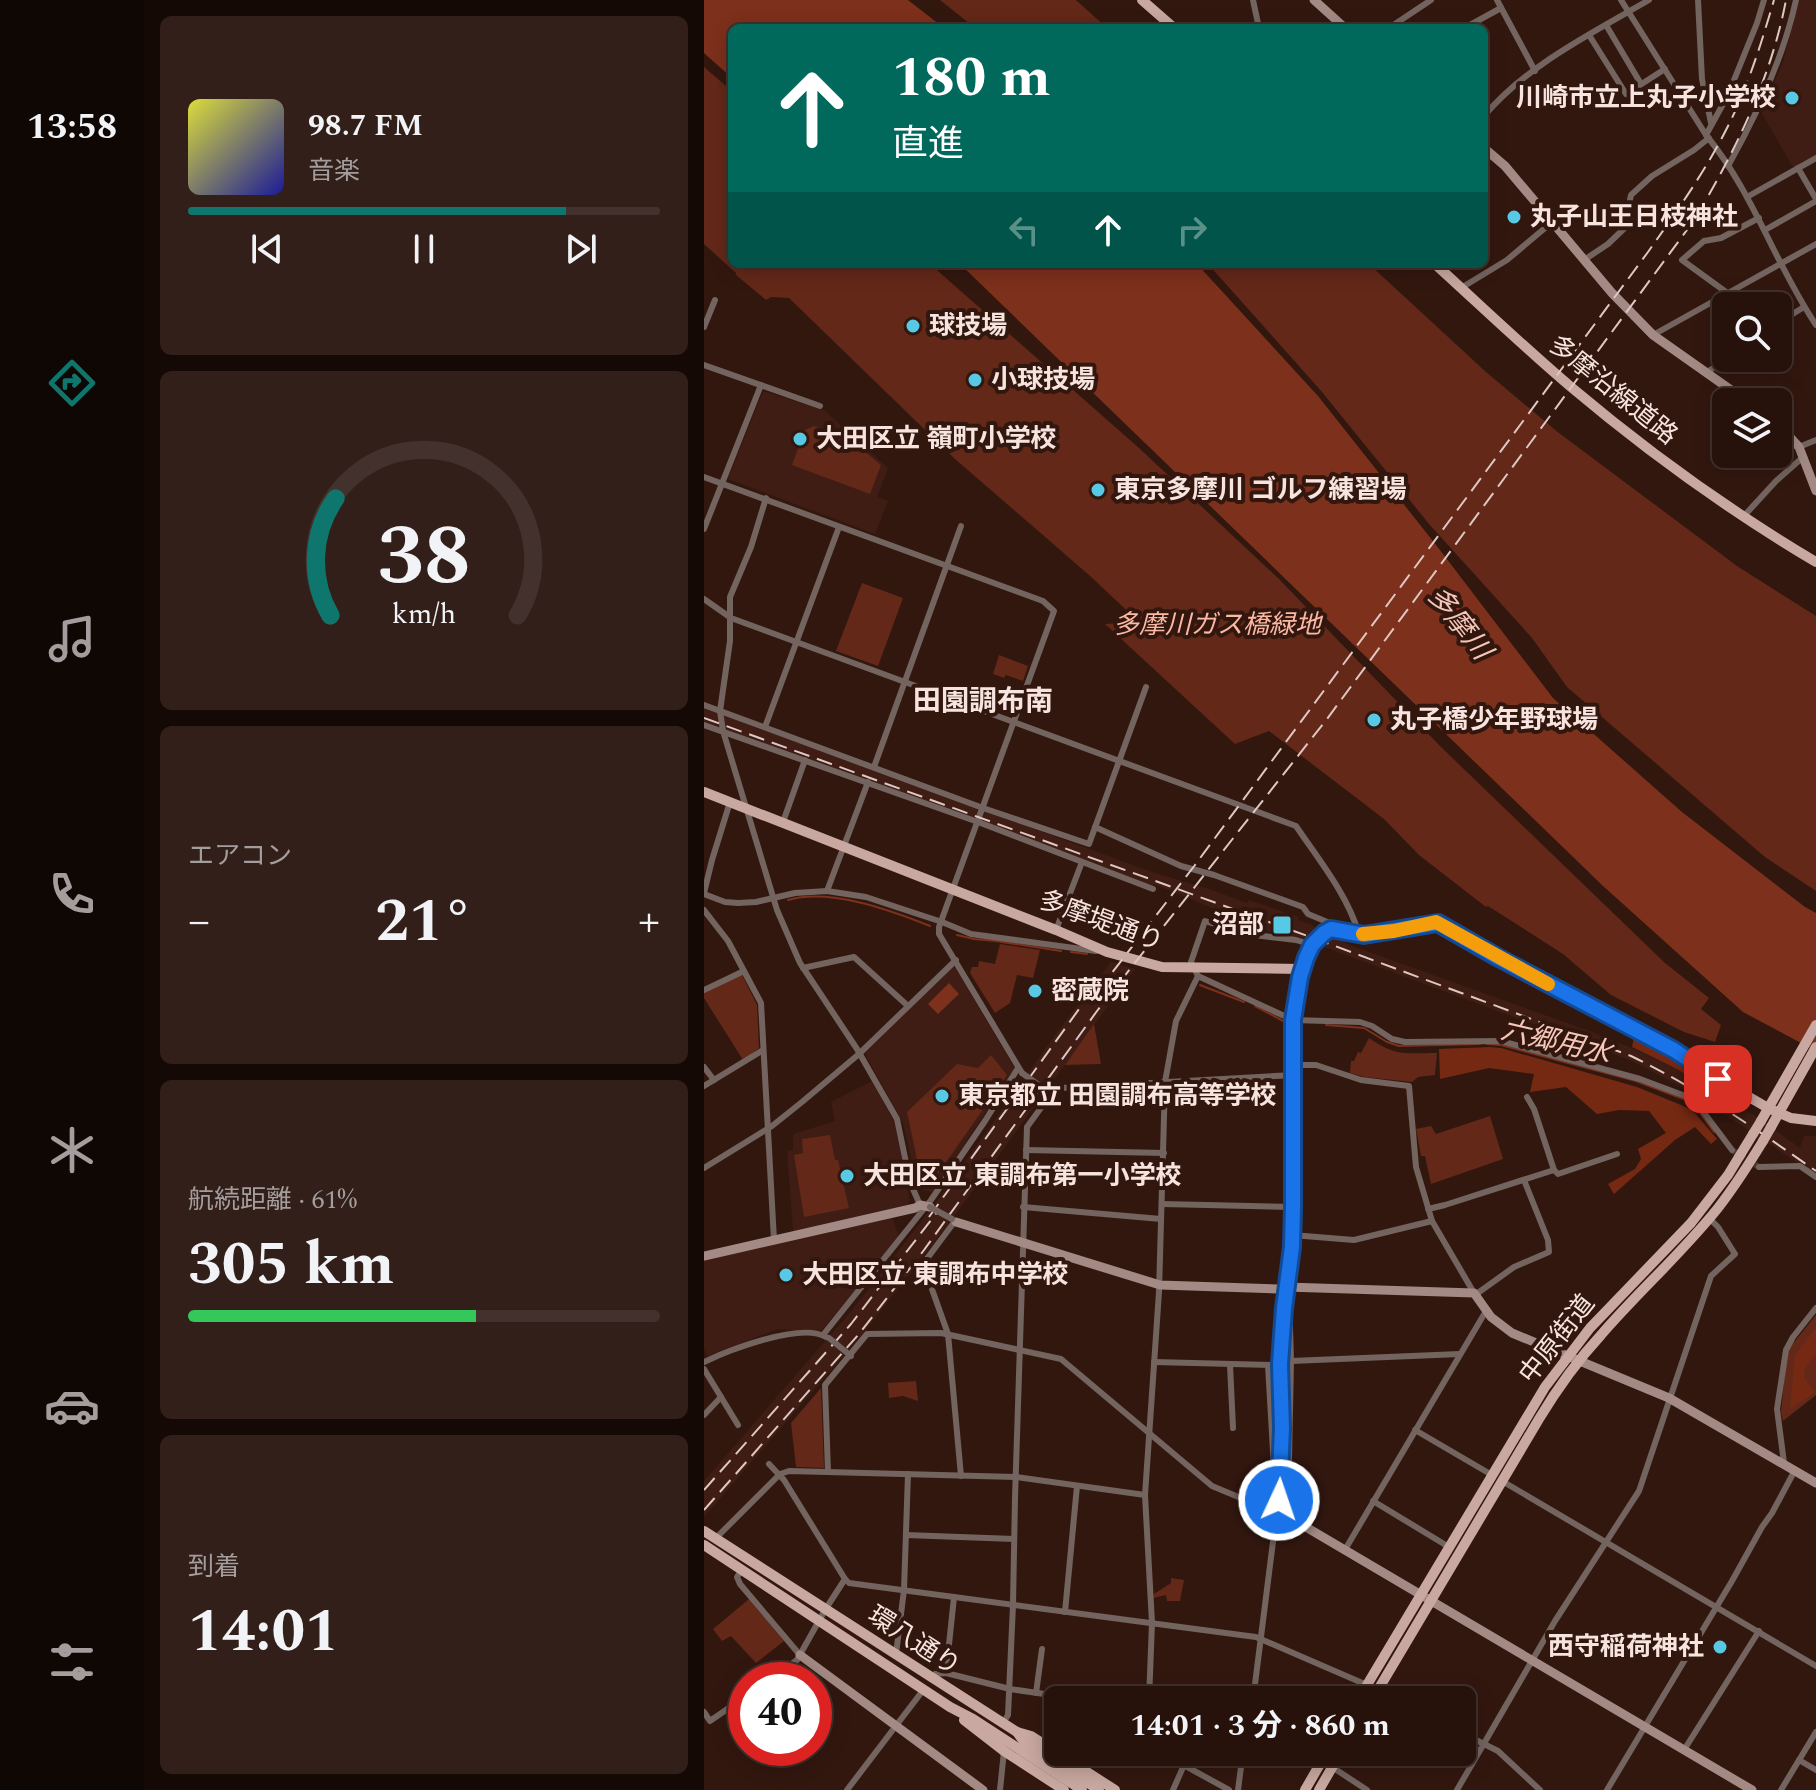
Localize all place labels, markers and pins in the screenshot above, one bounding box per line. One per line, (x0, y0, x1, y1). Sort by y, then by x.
place label: 川崎市立上丸子小学校 (1516, 78, 1776, 118)
marker: 川崎市立上丸子小学校 (1783, 89, 1801, 107)
place label: 丸子山王日枝神社 (1530, 197, 1738, 237)
marker: 丸子山王日枝神社 (1505, 208, 1523, 226)
place label: 球技場 (929, 306, 1007, 346)
marker: 球技場 (904, 317, 922, 335)
place label: 小球技場 (991, 360, 1095, 400)
marker: 小球技場 (966, 371, 984, 389)
place label: 大田区立 嶺町小学校 (816, 419, 1057, 459)
marker: 大田区立 嶺町小学校 (791, 430, 809, 448)
place label: 東京多摩川 ゴルフ練習場 (1114, 470, 1407, 510)
marker: 東京多摩川 ゴルフ練習場 (1089, 481, 1107, 499)
place label: 丸子橋少年野球場 (1390, 700, 1598, 740)
marker: 丸子橋少年野球場 (1365, 711, 1383, 729)
place label: 沼部 (1212, 905, 1264, 945)
marker: 沼部 (1271, 914, 1293, 936)
place label: 密蔵院 (1051, 971, 1129, 1011)
marker: 密蔵院 (1026, 982, 1044, 1000)
pin (1684, 1045, 1752, 1113)
place label: 東京都立 田園調布高等学校 (958, 1076, 1277, 1116)
marker: 東京都立 田園調布高等学校 (933, 1087, 951, 1105)
place label: 大田区立 東調布第一小学校 (863, 1156, 1182, 1196)
marker: 大田区立 東調布第一小学校 (838, 1167, 856, 1185)
place label: 大田区立 東調布中学校 (802, 1255, 1069, 1295)
marker: 大田区立 東調布中学校 (777, 1266, 795, 1284)
place label: 西守稲荷神社 (1548, 1627, 1704, 1667)
marker: 西守稲荷神社 (1711, 1638, 1729, 1656)

